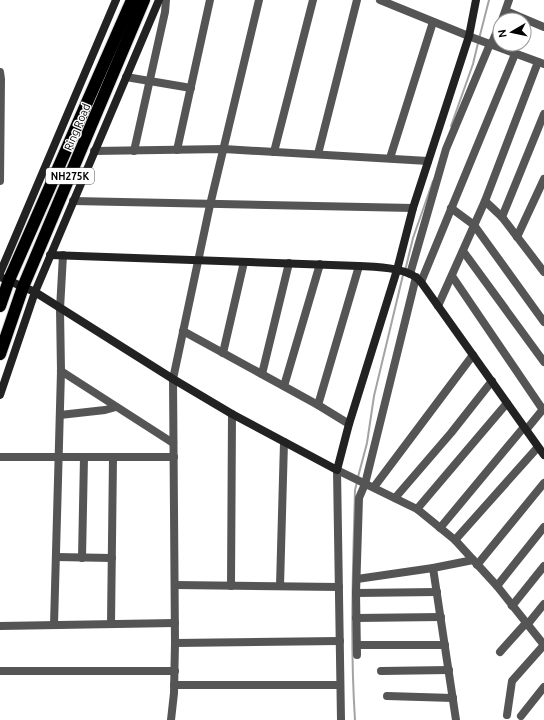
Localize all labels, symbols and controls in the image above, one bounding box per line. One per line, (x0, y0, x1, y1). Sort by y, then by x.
north arrow (492, 12, 532, 52)
text: N (496, 29, 509, 39)
street label: Ring Road (62, 102, 92, 152)
road number: NH275K (46, 168, 94, 184)

